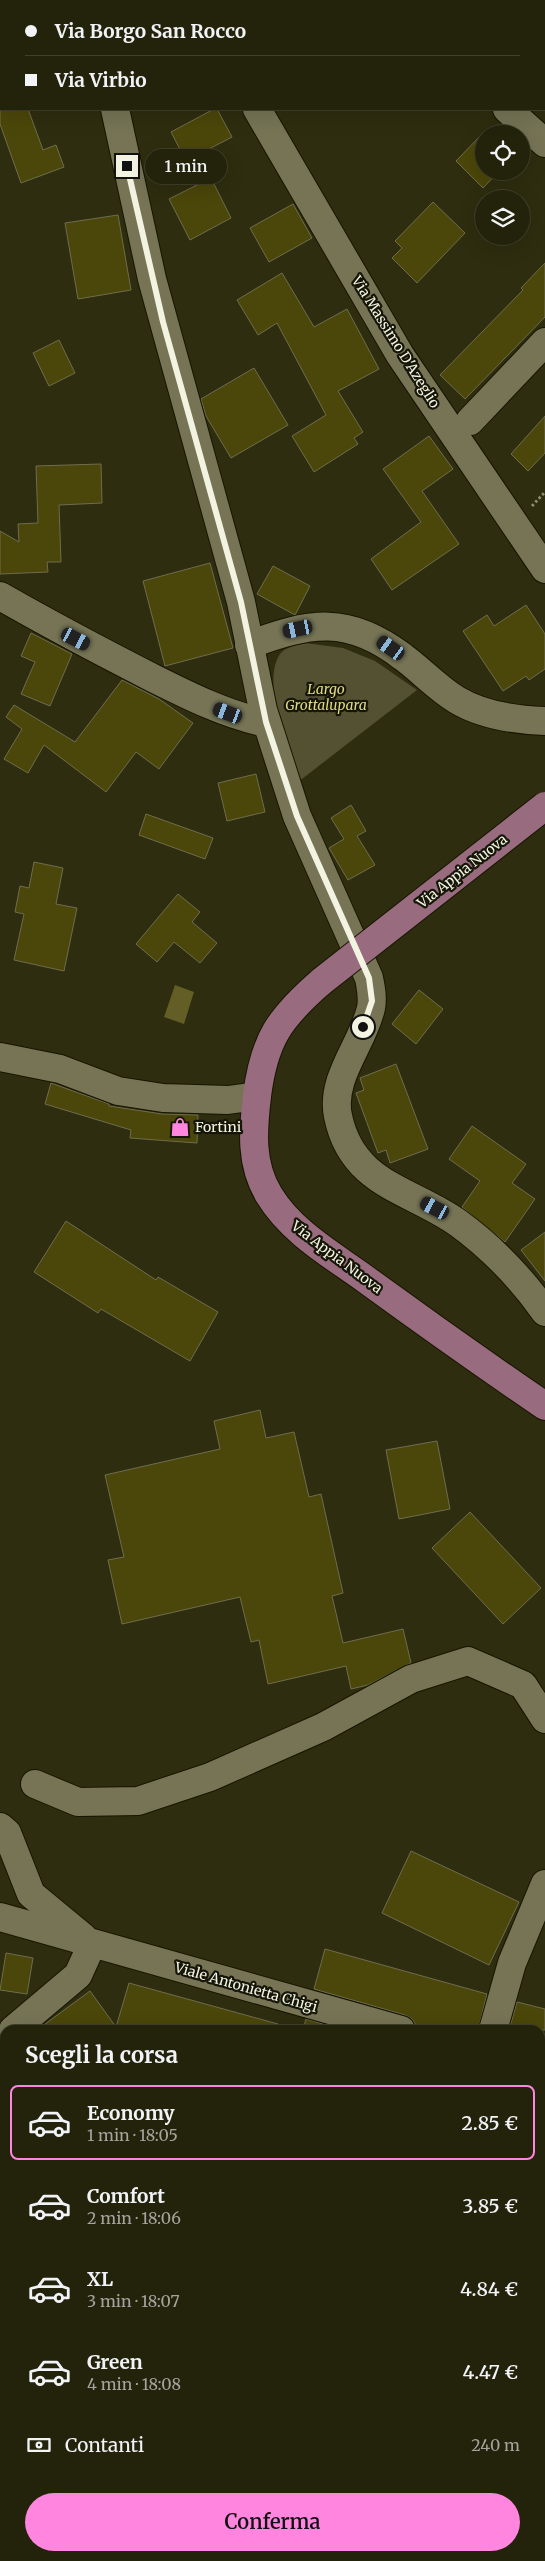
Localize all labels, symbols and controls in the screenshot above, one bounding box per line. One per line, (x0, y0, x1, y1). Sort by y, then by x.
text: Via Borgo San Rocco (55, 19, 246, 43)
text: Via Virbio (55, 68, 147, 92)
map controls (475, 125, 530, 245)
button: locate (475, 125, 530, 180)
callout: 1 min (144, 148, 227, 184)
route end (116, 155, 138, 177)
text: 1 min (164, 156, 208, 176)
button: layers (475, 190, 530, 245)
street label: Via Massimo D'Azeglio (347, 272, 444, 411)
car (281, 619, 314, 639)
car (59, 626, 92, 652)
car (374, 633, 407, 663)
park label: Largo Grottalupara (285, 680, 367, 714)
car (211, 701, 244, 725)
street label: Via Appia Nuova (413, 830, 511, 912)
route start (352, 1016, 374, 1038)
shop icon: Fortini (169, 1116, 191, 1138)
place label: Fortini (195, 1118, 242, 1136)
car (418, 1194, 451, 1222)
street label: Via Appia Nuova (287, 1216, 387, 1297)
street label: Viale Antonietta Chigi (172, 1958, 320, 2016)
text: Scegli la corsa (25, 2041, 178, 2069)
icon: car (27, 2100, 72, 2145)
text: Economy (87, 2101, 175, 2125)
text: 2.85 € (462, 2111, 518, 2135)
text: 1 min · 18:05 (87, 2125, 178, 2145)
icon: car (27, 2183, 72, 2228)
text: Comfort (87, 2184, 165, 2208)
text: 3.85 € (463, 2194, 518, 2218)
text: 2 min · 18:06 (87, 2208, 181, 2228)
icon: car (27, 2266, 72, 2311)
text: XL (87, 2267, 113, 2291)
text: 4.84 € (460, 2277, 518, 2301)
text: 3 min · 18:07 (87, 2291, 180, 2311)
icon: car (27, 2349, 72, 2394)
text: Green (87, 2350, 143, 2374)
text: 4.47 € (463, 2360, 518, 2384)
text: 4 min · 18:08 (87, 2374, 181, 2394)
icon: cash (25, 2431, 53, 2459)
text: Contanti (65, 2433, 144, 2457)
text: 240 m (471, 2435, 520, 2455)
button: Conferma (25, 2493, 520, 2551)

